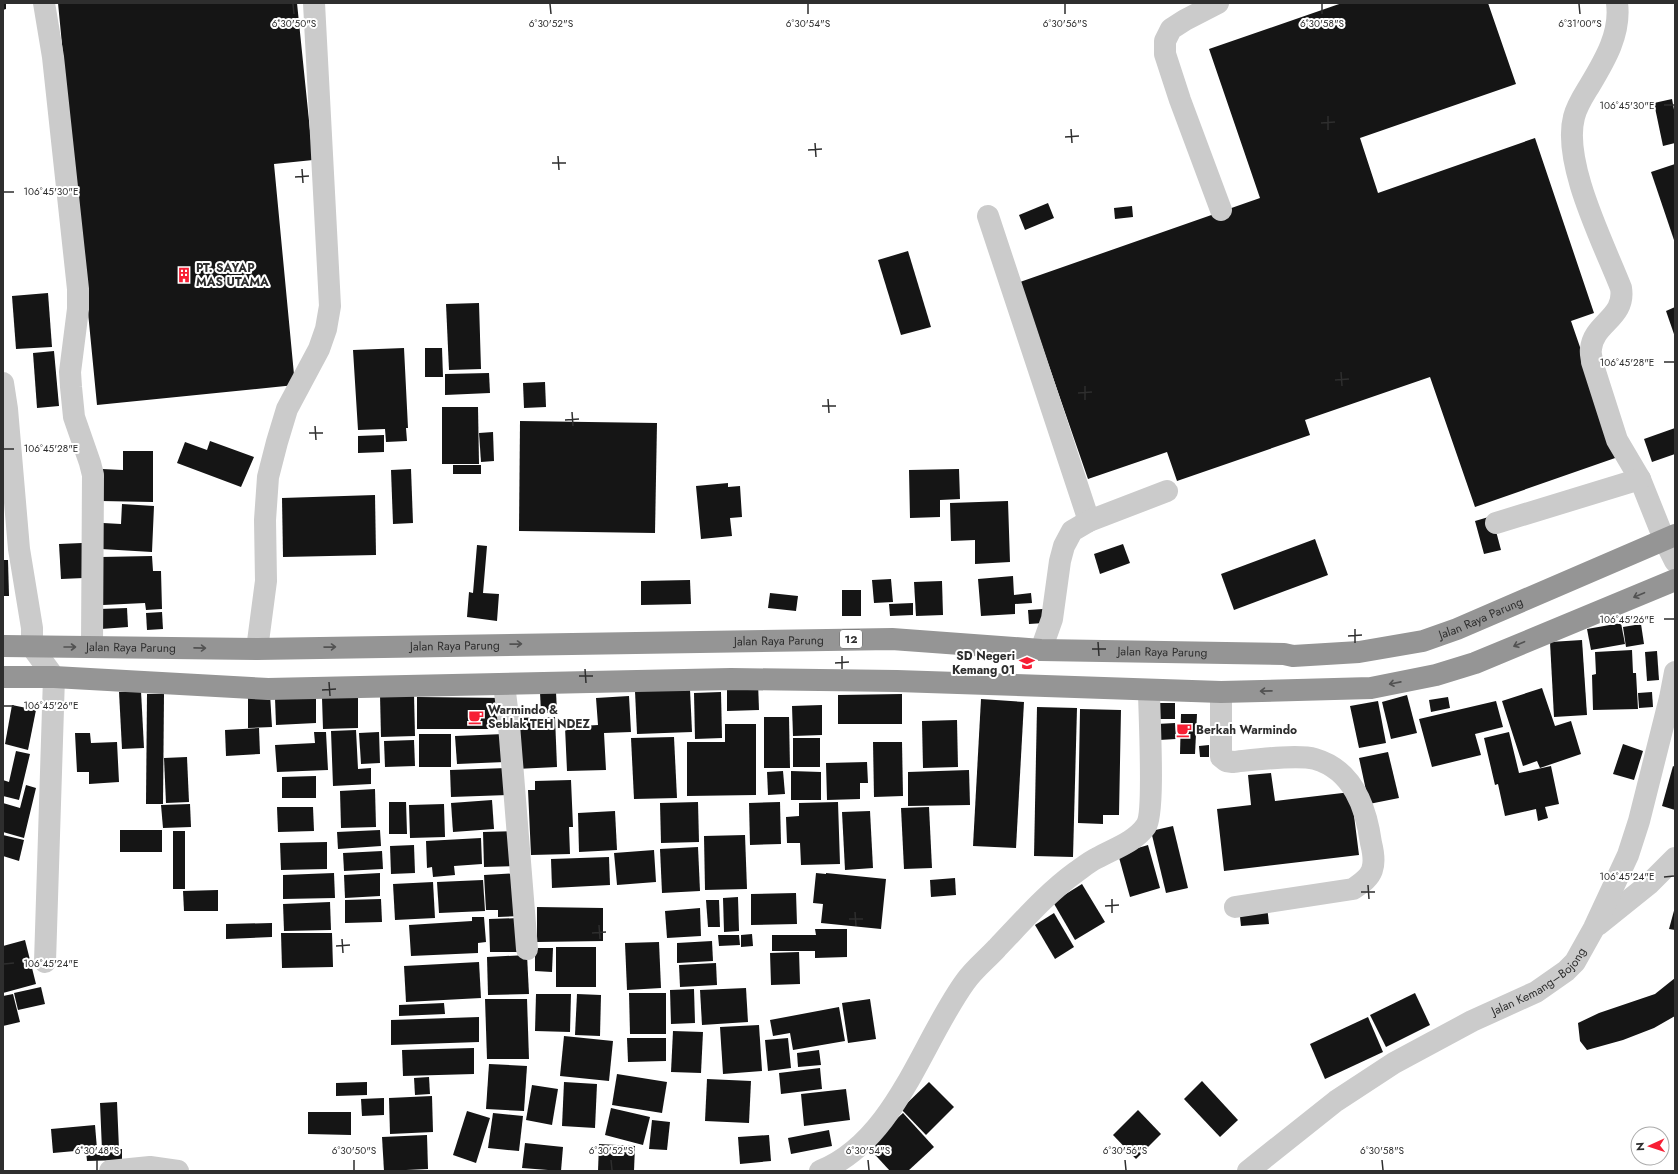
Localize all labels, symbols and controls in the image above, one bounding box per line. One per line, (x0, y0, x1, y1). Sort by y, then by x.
text: 6°30'50"S (272, 16, 317, 31)
text: 6°30'52"S (529, 16, 574, 31)
text: 6°30'54"S (786, 16, 831, 31)
text: 6°30'56"S (1043, 16, 1088, 31)
text: 6°30'58"S (1300, 16, 1345, 31)
text: 6°31'00"S (1558, 16, 1602, 31)
text: 106°45'30"E (1600, 98, 1654, 113)
text: 106°45'30"E (24, 184, 78, 199)
place label: PT. SAYAP MAS UTAMA (196, 259, 269, 291)
building icon: PT. SAYAP MAS UTAMA (175, 266, 193, 284)
text: 106°45'28"E (1600, 355, 1654, 370)
text: 106°45'28"E (24, 441, 78, 456)
one-way arrow (1633, 591, 1645, 599)
street label: Jalan Raya Parung (1434, 593, 1526, 644)
text: 106°45'26"E (1600, 612, 1654, 627)
road number: 12 (840, 630, 862, 648)
street label: Jalan Raya Parung (732, 631, 824, 651)
street label: Jalan Raya Parung (408, 636, 500, 656)
street label: Jalan Raya Parung (84, 638, 176, 657)
one-way arrow (509, 640, 522, 648)
one-way arrow (1513, 641, 1525, 649)
street label: Jalan Raya Parung (1115, 642, 1208, 662)
one-way arrow (63, 643, 76, 650)
one-way arrow (193, 644, 206, 652)
one-way arrow (323, 644, 336, 651)
place label: SD Negeri Kemang 01 (952, 647, 1015, 679)
school or university icon: SD Negeri Kemang 01 (1018, 654, 1036, 672)
one-way arrow (1389, 679, 1402, 687)
one-way arrow (1260, 687, 1273, 695)
text: 106°45'26"E (24, 698, 78, 713)
place label: Warmindo & Seblak TEH NDEZ (488, 701, 591, 733)
cafe icon: Warmindo & Seblak TEH NDEZ (467, 708, 485, 726)
cafe icon: Berkah Warmindo (1175, 721, 1193, 739)
place label: Berkah Warmindo (1196, 721, 1297, 739)
text: 106°45'24"E (1599, 869, 1655, 884)
street label: Jalan Kemang–Bojong (1487, 944, 1590, 1021)
text: 106°45'24"E (23, 956, 79, 971)
north arrow (1630, 1126, 1670, 1166)
text: N (1632, 1142, 1648, 1151)
text: 6°30'48"S (75, 1143, 120, 1158)
text: 6°30'50"S (332, 1143, 377, 1158)
text: 6°30'52"S (589, 1143, 634, 1158)
text: 6°30'54"S (846, 1143, 891, 1158)
text: 6°30'56"S (1103, 1143, 1148, 1158)
text: 6°30'58"S (1360, 1143, 1405, 1158)

